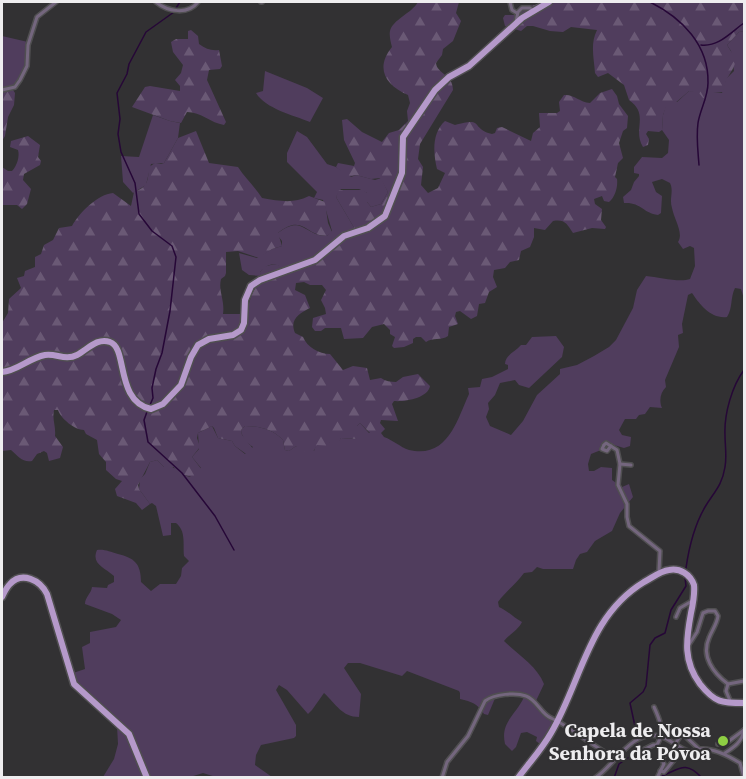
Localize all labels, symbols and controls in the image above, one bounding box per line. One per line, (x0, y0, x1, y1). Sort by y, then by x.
place label: Capela de Nossa Senhora da Póvoa (549, 716, 711, 767)
marker: Capela de Nossa Senhora da Póvoa (716, 734, 730, 748)

